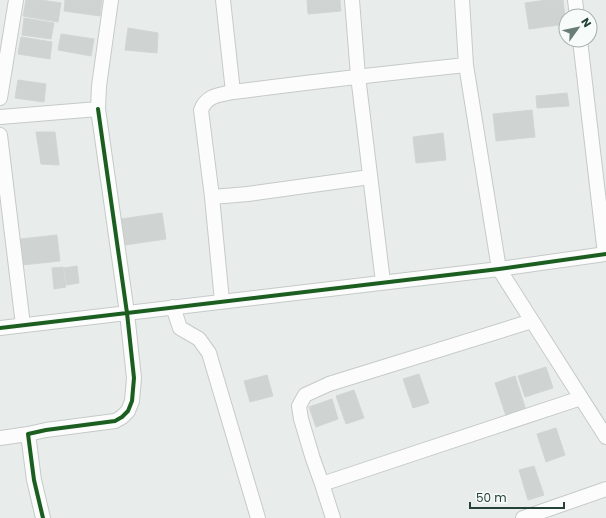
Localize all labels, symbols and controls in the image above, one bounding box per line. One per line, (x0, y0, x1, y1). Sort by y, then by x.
north arrow (558, 8, 598, 48)
text: N (577, 15, 595, 30)
scale bar (470, 484, 564, 510)
text: 50 m (476, 489, 507, 506)

